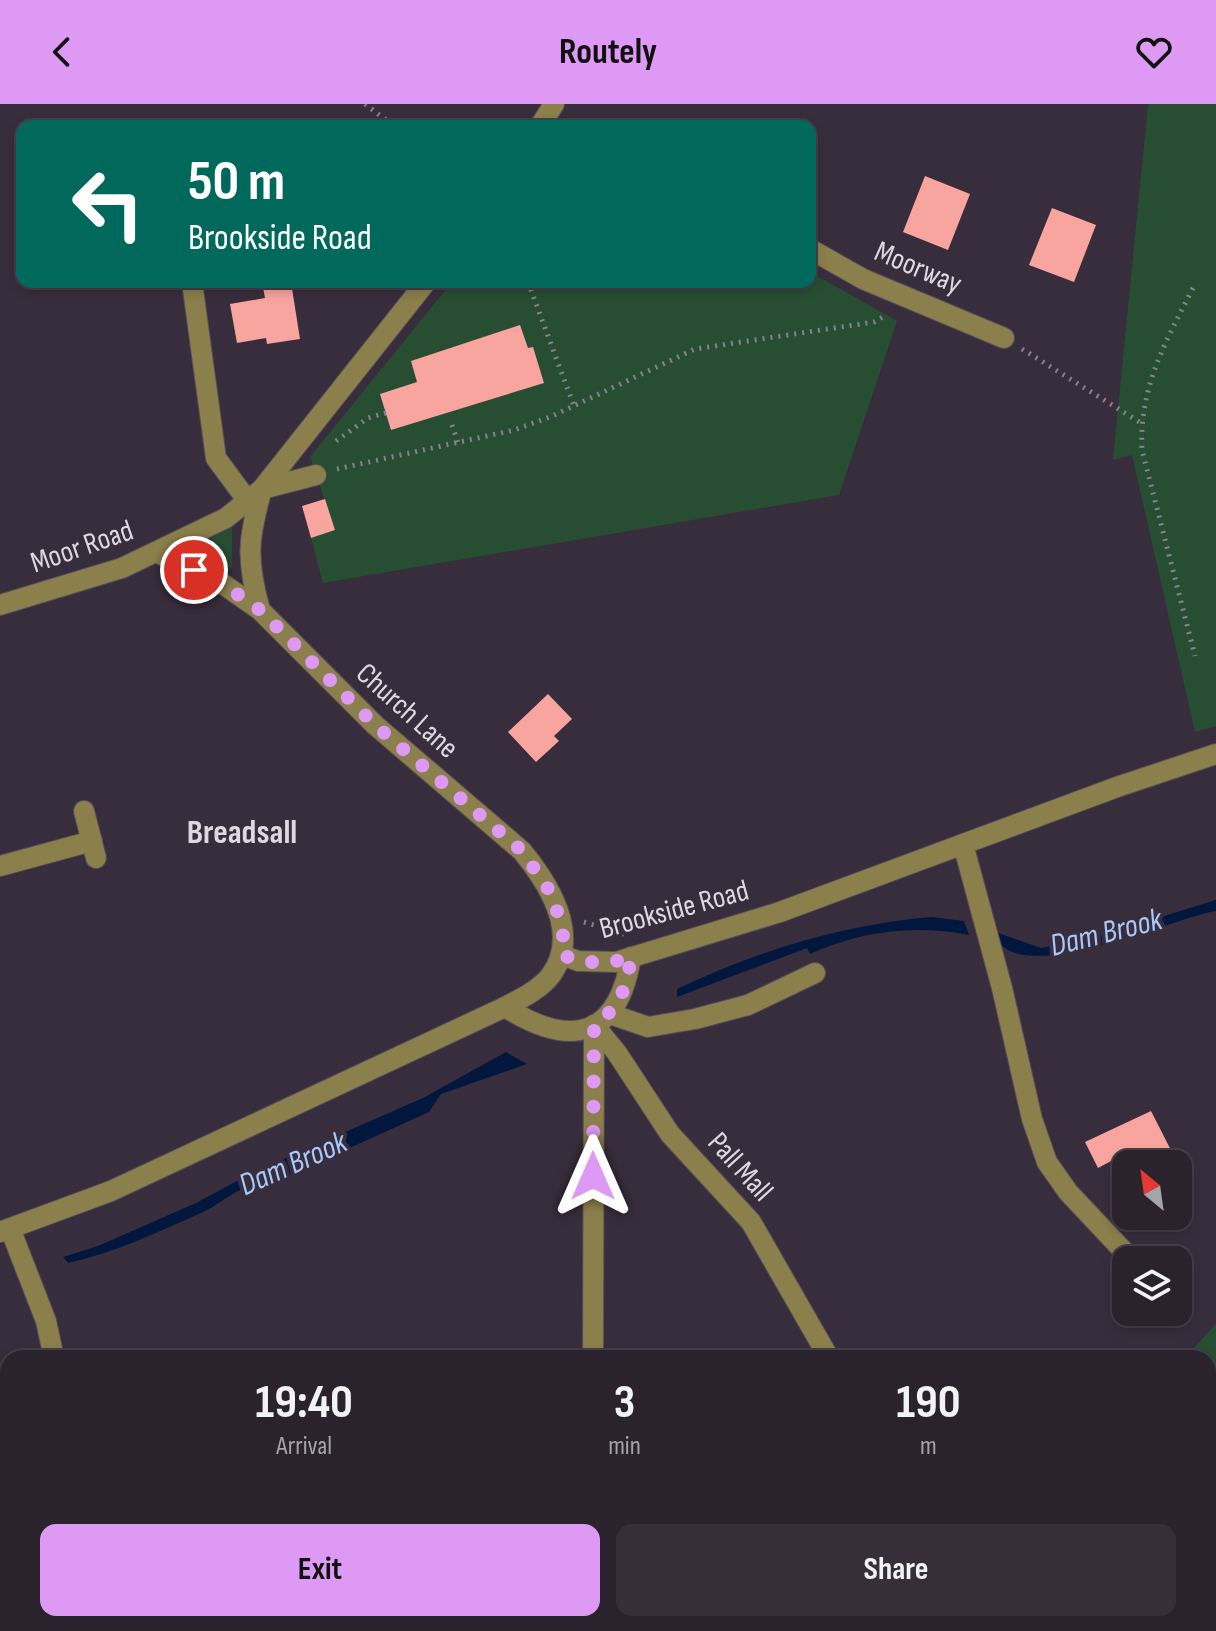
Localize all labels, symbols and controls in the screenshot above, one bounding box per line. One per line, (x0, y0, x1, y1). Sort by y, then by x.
icon: back (40, 30, 84, 74)
icon: heart (1132, 30, 1176, 74)
text: Routely (559, 31, 657, 74)
text: 50 m (188, 149, 285, 216)
icon: left (56, 152, 160, 256)
text: Brookside Road (188, 217, 372, 260)
street label: Moorway (869, 234, 967, 303)
street label: Moor Road (26, 513, 138, 581)
pin (160, 536, 228, 604)
icon: arrive (172, 548, 216, 592)
street label: Church Lane (348, 656, 466, 766)
district label: Breadsall (187, 812, 297, 853)
street label: Brookside Road (595, 873, 753, 947)
water label: Dam Brook (1046, 900, 1167, 966)
water label: Dam Brook (233, 1123, 354, 1205)
street label: Pall Mall (700, 1125, 780, 1209)
position arrow (551, 1134, 635, 1218)
north arrow (1112, 1150, 1192, 1230)
map controls (1112, 1150, 1192, 1326)
button: layers (1112, 1246, 1192, 1326)
text: 19:40 (255, 1374, 353, 1431)
text: 3 (614, 1374, 635, 1431)
text: 190 (896, 1374, 961, 1431)
text: Arrival (276, 1431, 332, 1462)
text: min (608, 1431, 641, 1462)
text: m (920, 1431, 937, 1462)
button: Exit (40, 1524, 600, 1616)
button: Share (616, 1524, 1176, 1616)

